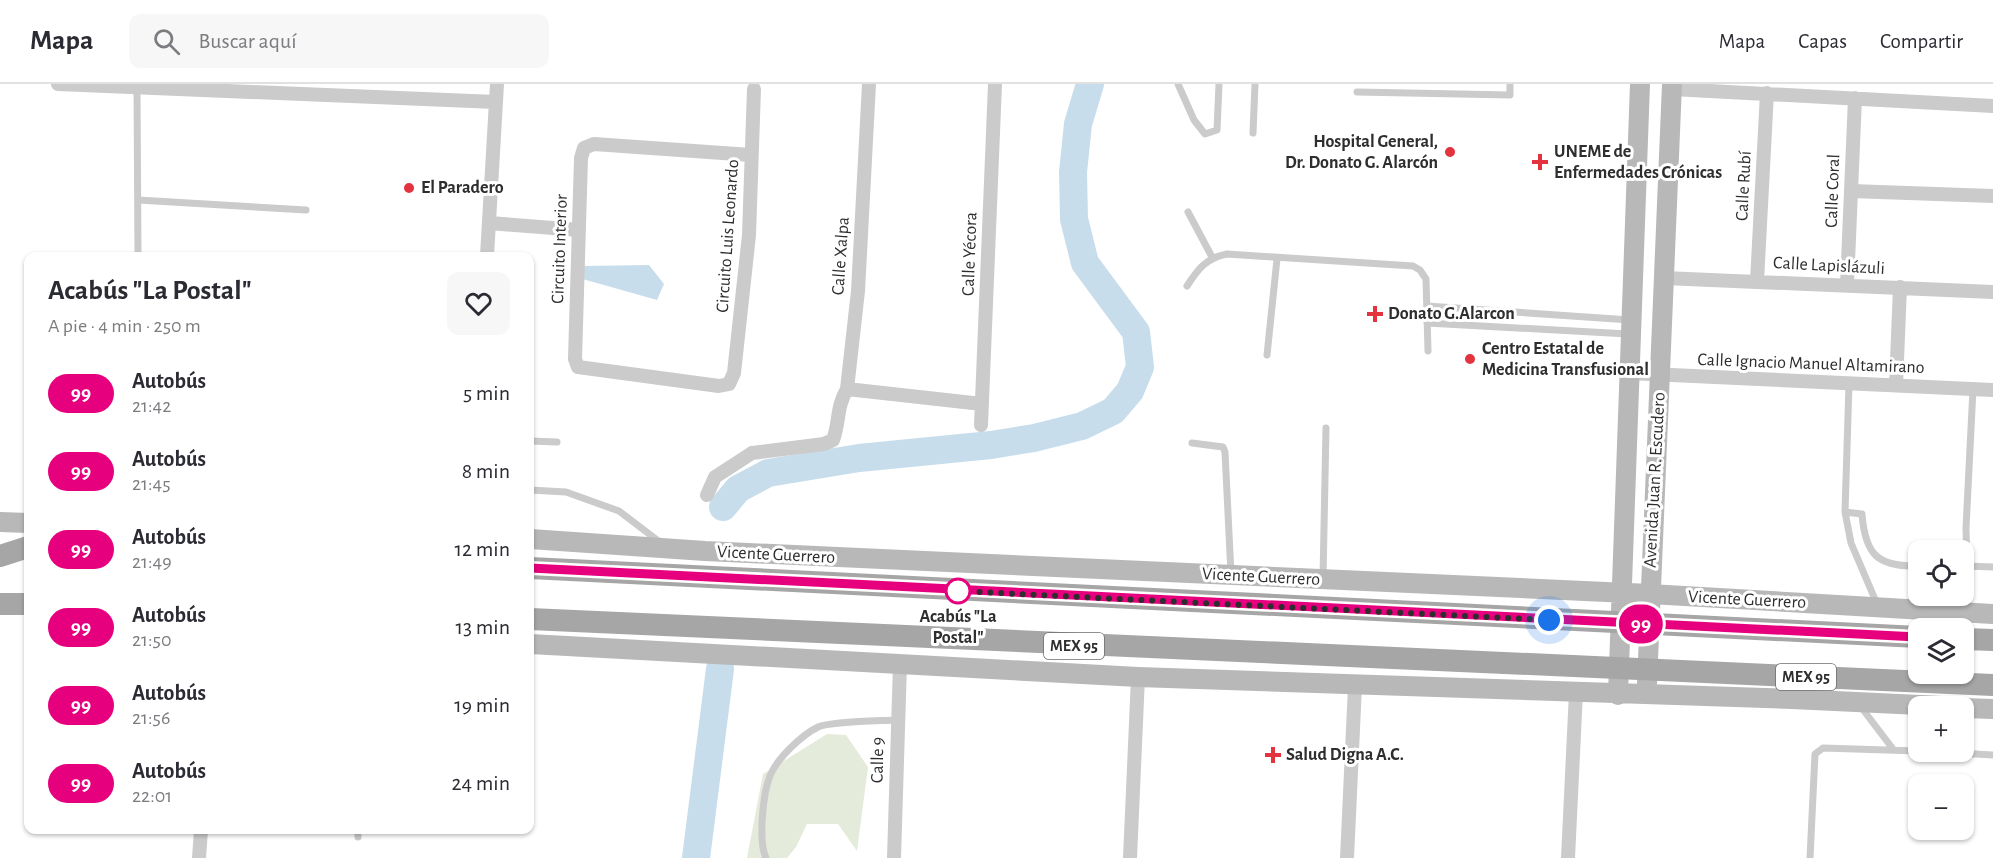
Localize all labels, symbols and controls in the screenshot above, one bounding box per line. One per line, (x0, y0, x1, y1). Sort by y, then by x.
search box (129, 14, 549, 68)
icon: search (150, 25, 183, 58)
text: Mapa (30, 27, 93, 55)
text: Buscar aquí (198, 30, 297, 52)
text: Mapa (1719, 31, 1765, 52)
text: Capas (1798, 31, 1847, 52)
text: Compartir (1880, 31, 1963, 52)
place label: Hospital General, Dr. Donato G. Alarcón (1285, 133, 1438, 172)
place label: UNEME de Enfermedades Crónicas (1554, 143, 1722, 182)
marker: Hospital General, Dr. Donato G. Alarcón (1443, 145, 1457, 159)
street label: Calle Rubí (1733, 150, 1755, 222)
marker: UNEME de Enfermedades Crónicas (1531, 153, 1549, 171)
street label: Calle Coral (1823, 154, 1843, 228)
street label: Circuito Luis Leonardo (714, 159, 742, 313)
place label: El Paradero (421, 179, 504, 197)
marker: El Paradero (402, 181, 416, 195)
street label: Circuito Interior (549, 194, 571, 304)
street label: Calle Yécora (960, 212, 980, 296)
street label: Calle Xalpa (829, 216, 853, 296)
street label: Calle Lapislázuli (1773, 254, 1885, 278)
button: heart (447, 272, 510, 335)
text: Acabús "La Postal" (48, 277, 252, 305)
marker: Donato G.Alarcon (1366, 305, 1384, 323)
place label: Donato G.Alarcon (1388, 305, 1515, 323)
text: A pie · 4 min · 250 m (48, 316, 201, 336)
place label: Centro Estatal de Medicina Transfusional (1482, 340, 1649, 379)
street label: Calle Ignacio Manuel Altamirano (1697, 351, 1925, 377)
marker: Centro Estatal de Medicina Transfusional (1463, 352, 1477, 366)
text: Autobús (132, 370, 206, 392)
text: 5 min (463, 382, 510, 404)
text: 99 (71, 383, 91, 404)
street label: Avenida Juan R. Escudero (1641, 392, 1669, 568)
text: 21:42 (132, 396, 171, 416)
text: Autobús (132, 448, 206, 470)
text: 8 min (462, 460, 510, 482)
text: 99 (71, 461, 91, 482)
text: 21:45 (132, 474, 171, 494)
text: Autobús (132, 526, 206, 548)
text: 12 min (455, 538, 510, 560)
text: 99 (71, 539, 91, 560)
map controls (1908, 540, 1974, 840)
button: locate (1908, 540, 1974, 606)
street label: Vicente Guerrero (716, 543, 836, 567)
text: 21:49 (132, 552, 172, 572)
street label: Vicente Guerrero (1201, 565, 1321, 589)
marker: Acabús "La Postal" (945, 578, 971, 604)
street label: Vicente Guerrero (1687, 588, 1807, 612)
text: Autobús (132, 604, 206, 626)
line badge: 99 (1614, 604, 1668, 644)
your location (1534, 605, 1564, 635)
place label: Acabús "La Postal" (919, 608, 997, 647)
text: 99 (1631, 614, 1651, 635)
text: 13 min (455, 616, 510, 638)
text: 99 (71, 617, 91, 638)
button: layers (1908, 618, 1974, 684)
text: 21:50 (132, 630, 171, 650)
road number: MEX 95 (1044, 633, 1104, 659)
road number: MEX 95 (1776, 664, 1836, 690)
text: Autobús (132, 682, 206, 704)
text: 19 min (454, 694, 510, 716)
text: 99 (71, 695, 91, 716)
button: + (1908, 696, 1974, 762)
text: 21:56 (132, 708, 170, 728)
street label: Calle 9 (869, 737, 887, 783)
marker: Salud Digna A.C. (1264, 746, 1282, 764)
place label: Salud Digna A.C. (1286, 746, 1404, 764)
text: Autobús (132, 760, 206, 782)
text: 24 min (452, 772, 510, 794)
text: 99 (71, 773, 91, 794)
button: − (1908, 774, 1974, 840)
text: 22:01 (132, 786, 172, 806)

